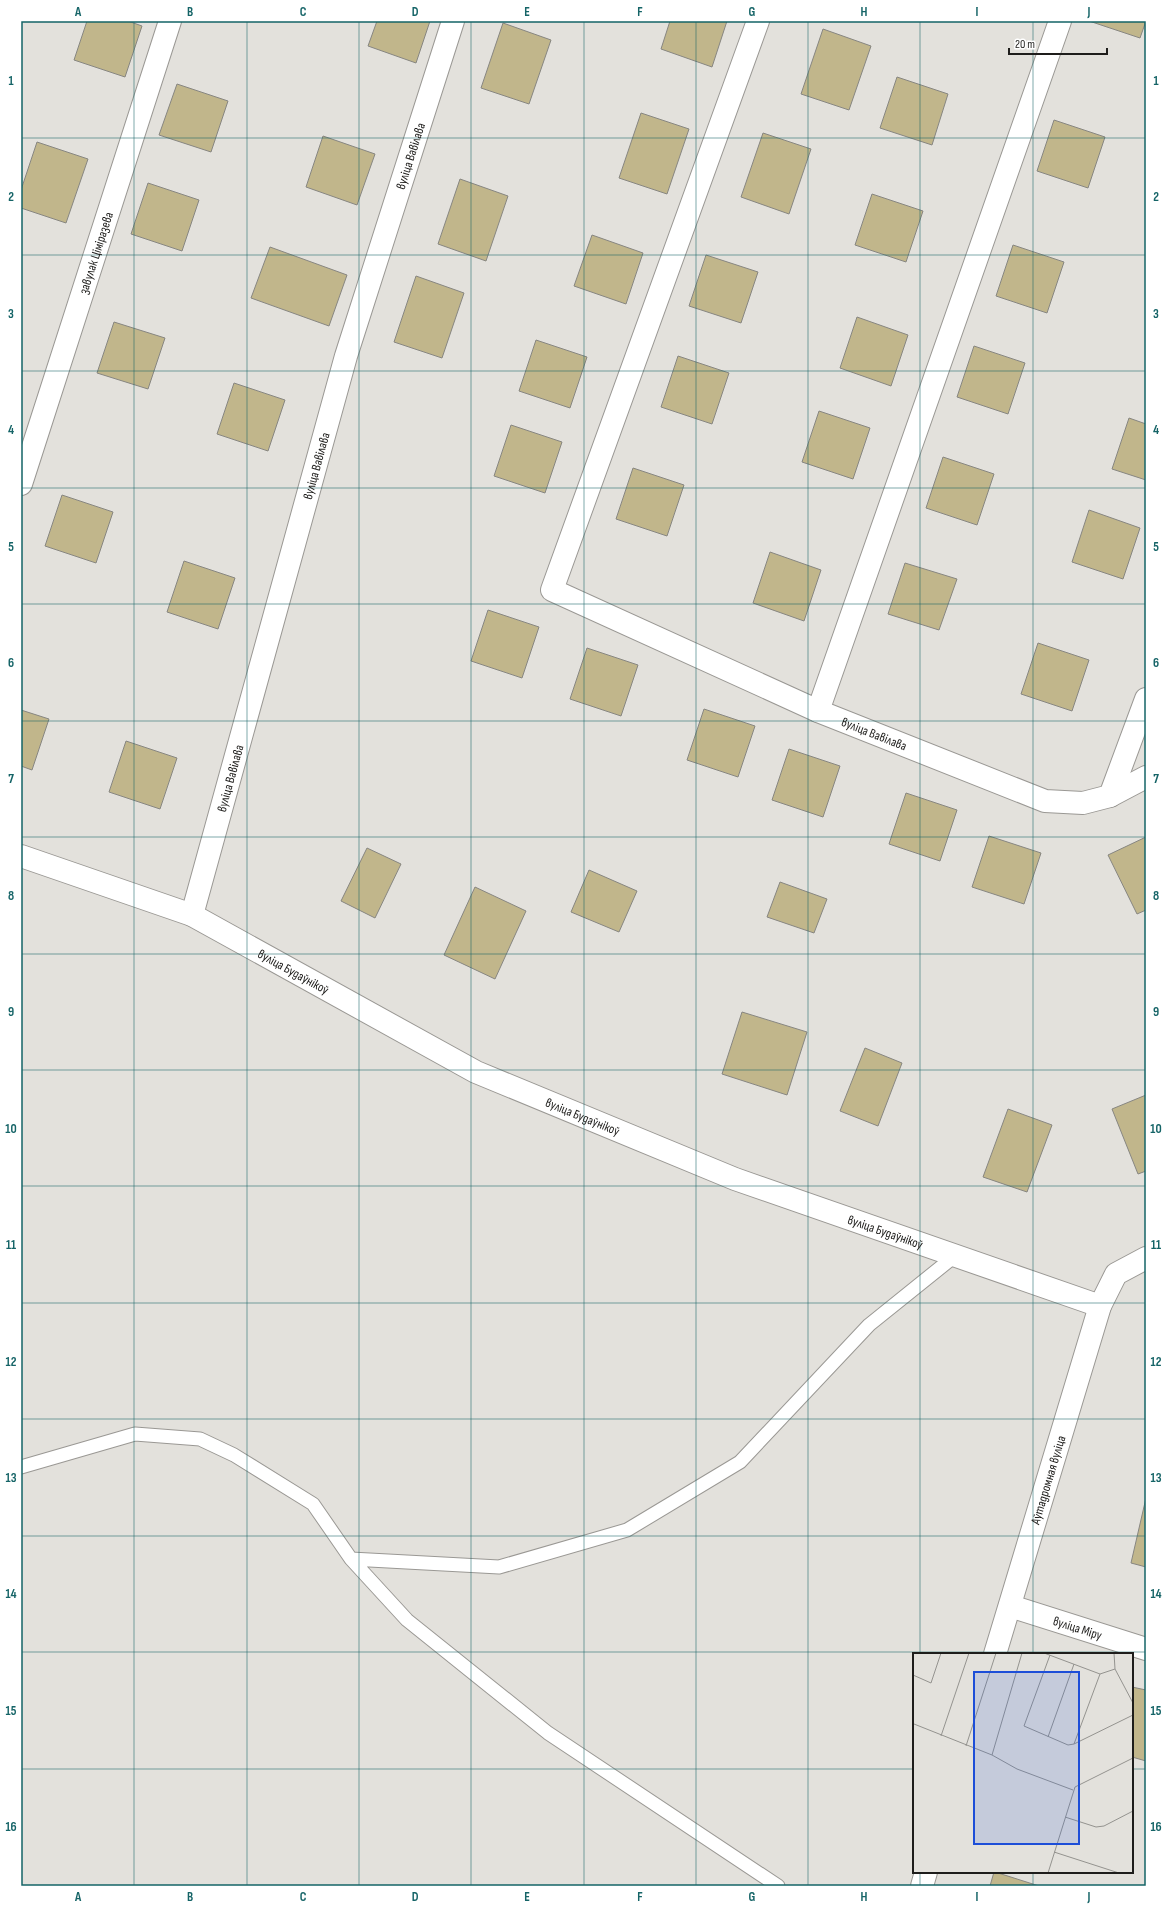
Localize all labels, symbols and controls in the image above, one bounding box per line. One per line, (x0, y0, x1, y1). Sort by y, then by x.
text: A (74, 4, 82, 20)
text: B (187, 4, 193, 20)
text: C (300, 4, 307, 20)
text: D (412, 4, 419, 20)
text: E (524, 4, 530, 20)
text: F (637, 4, 643, 20)
text: G (749, 4, 756, 20)
text: H (861, 4, 868, 20)
text: I (976, 4, 979, 20)
text: J (1087, 4, 1091, 20)
scale bar (1009, 30, 1107, 56)
text: 20 m (1015, 37, 1035, 52)
text: 1 (8, 73, 14, 89)
text: 1 (1153, 73, 1159, 89)
street label: вуліца Вавілава (393, 121, 429, 191)
text: 2 (8, 189, 14, 205)
text: 2 (1153, 189, 1159, 205)
street label: завулак Ціміразева (76, 210, 117, 296)
text: 3 (8, 306, 14, 322)
text: 3 (1153, 306, 1159, 322)
text: 4 (8, 422, 14, 438)
text: 4 (1153, 422, 1159, 438)
street label: вуліца Вавілава (300, 431, 334, 501)
text: 5 (8, 539, 14, 555)
text: 5 (1153, 539, 1159, 555)
text: 6 (8, 655, 14, 671)
text: 6 (1153, 655, 1159, 671)
street label: вуліца Вавілава (839, 714, 909, 754)
street label: вуліца Вавілава (214, 743, 248, 814)
text: 7 (8, 771, 14, 787)
text: 7 (1153, 771, 1159, 787)
text: 8 (8, 888, 14, 904)
text: 8 (1153, 888, 1159, 904)
street label: вуліца Будаўнікоў (255, 946, 331, 998)
text: 9 (8, 1004, 14, 1020)
text: 9 (1153, 1004, 1159, 1020)
street label: вуліца Будаўнікоў (543, 1095, 622, 1140)
text: 10 (5, 1121, 17, 1137)
text: 10 (1150, 1121, 1162, 1137)
street label: вуліца Будаўнікоў (845, 1212, 925, 1253)
text: 11 (6, 1237, 16, 1253)
text: 11 (1151, 1237, 1161, 1253)
text: 12 (6, 1354, 17, 1370)
text: 12 (1151, 1354, 1162, 1370)
street label: Аўтадромная вуліца (1027, 1434, 1069, 1527)
text: 13 (6, 1470, 17, 1486)
text: 13 (1151, 1470, 1162, 1486)
text: 14 (5, 1586, 17, 1602)
text: 14 (1150, 1586, 1162, 1602)
street label: вуліца Міру (1051, 1613, 1104, 1644)
inset map (913, 1653, 1133, 1873)
text: 15 (6, 1703, 17, 1719)
text: 15 (1151, 1703, 1162, 1719)
text: 16 (5, 1819, 17, 1835)
text: 16 (1150, 1819, 1162, 1835)
text: A (74, 1889, 82, 1905)
text: B (187, 1889, 193, 1905)
text: C (300, 1889, 307, 1905)
text: D (412, 1889, 419, 1905)
text: E (524, 1889, 530, 1905)
text: F (637, 1889, 643, 1905)
text: G (749, 1889, 756, 1905)
text: H (861, 1889, 868, 1905)
text: I (976, 1889, 979, 1905)
text: J (1087, 1889, 1091, 1905)

